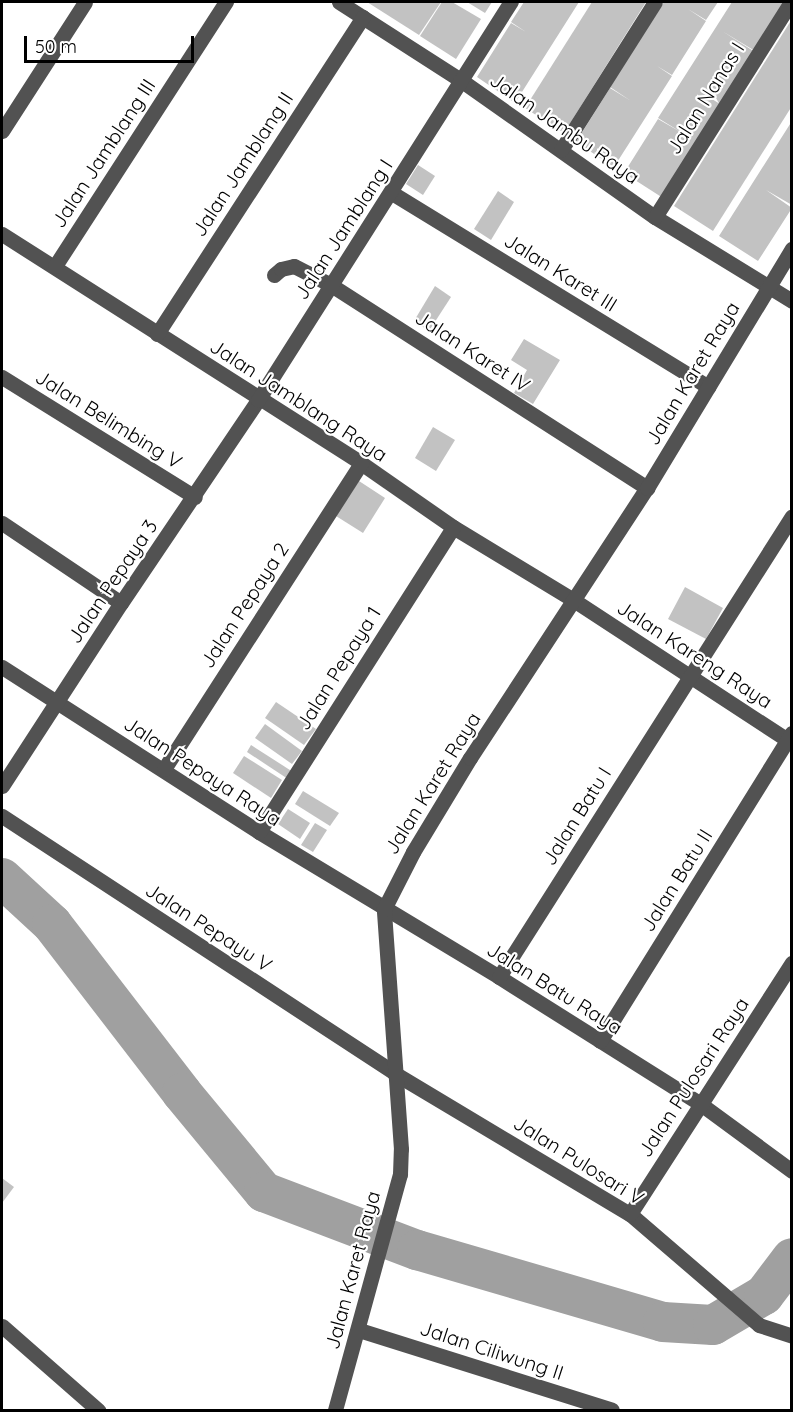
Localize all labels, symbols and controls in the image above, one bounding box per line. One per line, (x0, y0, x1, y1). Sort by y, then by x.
scale bar (27, 24, 196, 62)
text: 50 m (35, 35, 77, 58)
street label: Jalan Nanas I (661, 38, 749, 158)
street label: Jalan Jambu Raya (486, 67, 644, 189)
street label: Jalan Jamblang III (46, 74, 160, 232)
street label: Jalan Jamblang II (186, 87, 298, 241)
street label: Jalan Jamblang I (289, 154, 397, 304)
street label: Jalan Karet III (500, 228, 622, 316)
street label: Jalan Karet Raya (640, 297, 744, 449)
street label: Jalan Karet IV (411, 305, 535, 397)
street label: Jalan Jamblang Raya (206, 334, 392, 466)
street label: Jalan Belimbing V (31, 364, 187, 474)
street label: Jalan Pepaya 3 (62, 515, 162, 647)
street label: Jalan Pepaya 2 (195, 538, 293, 672)
street label: Jalan Kareng Raya (613, 595, 777, 713)
street label: Jalan Pepaya 1 (290, 602, 386, 734)
street label: Jalan Karet Raya (379, 708, 485, 858)
street label: Jalan Pepaya Raya (120, 711, 286, 831)
street label: Jalan Batu I (536, 763, 616, 869)
street label: Jalan Batu II (635, 824, 717, 936)
street label: Jalan Pepayu V (141, 877, 277, 977)
street label: Jalan Batu Raya (483, 937, 627, 1039)
street label: Jalan Pulosari Raya (633, 993, 753, 1161)
street label: Jalan Pulosari V (509, 1110, 649, 1210)
street label: Jalan Karet Raya (319, 1188, 385, 1352)
street label: Jalan Ciliwung II (417, 1315, 567, 1385)

